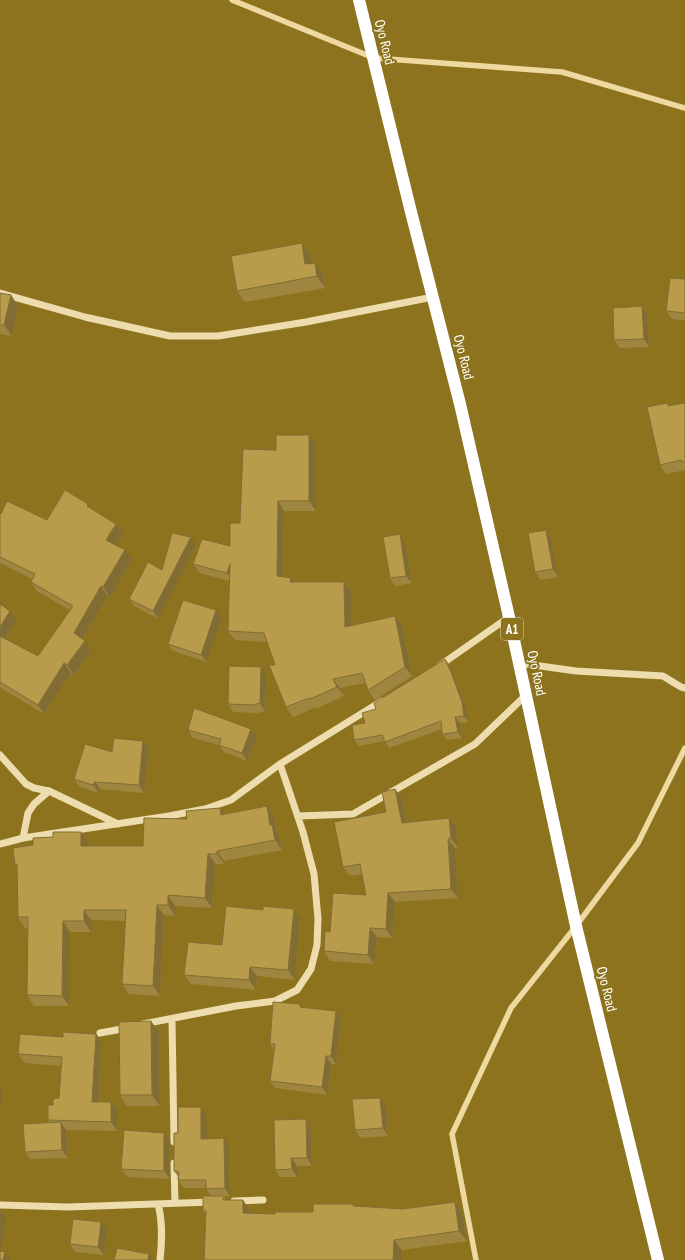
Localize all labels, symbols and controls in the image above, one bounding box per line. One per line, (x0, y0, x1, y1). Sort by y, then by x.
street label: Oyo Road (371, 18, 399, 66)
street label: Oyo Road (450, 333, 478, 381)
road number: A1 (501, 618, 523, 640)
street label: Oyo Road (523, 649, 551, 697)
street label: Oyo Road (593, 965, 621, 1013)

